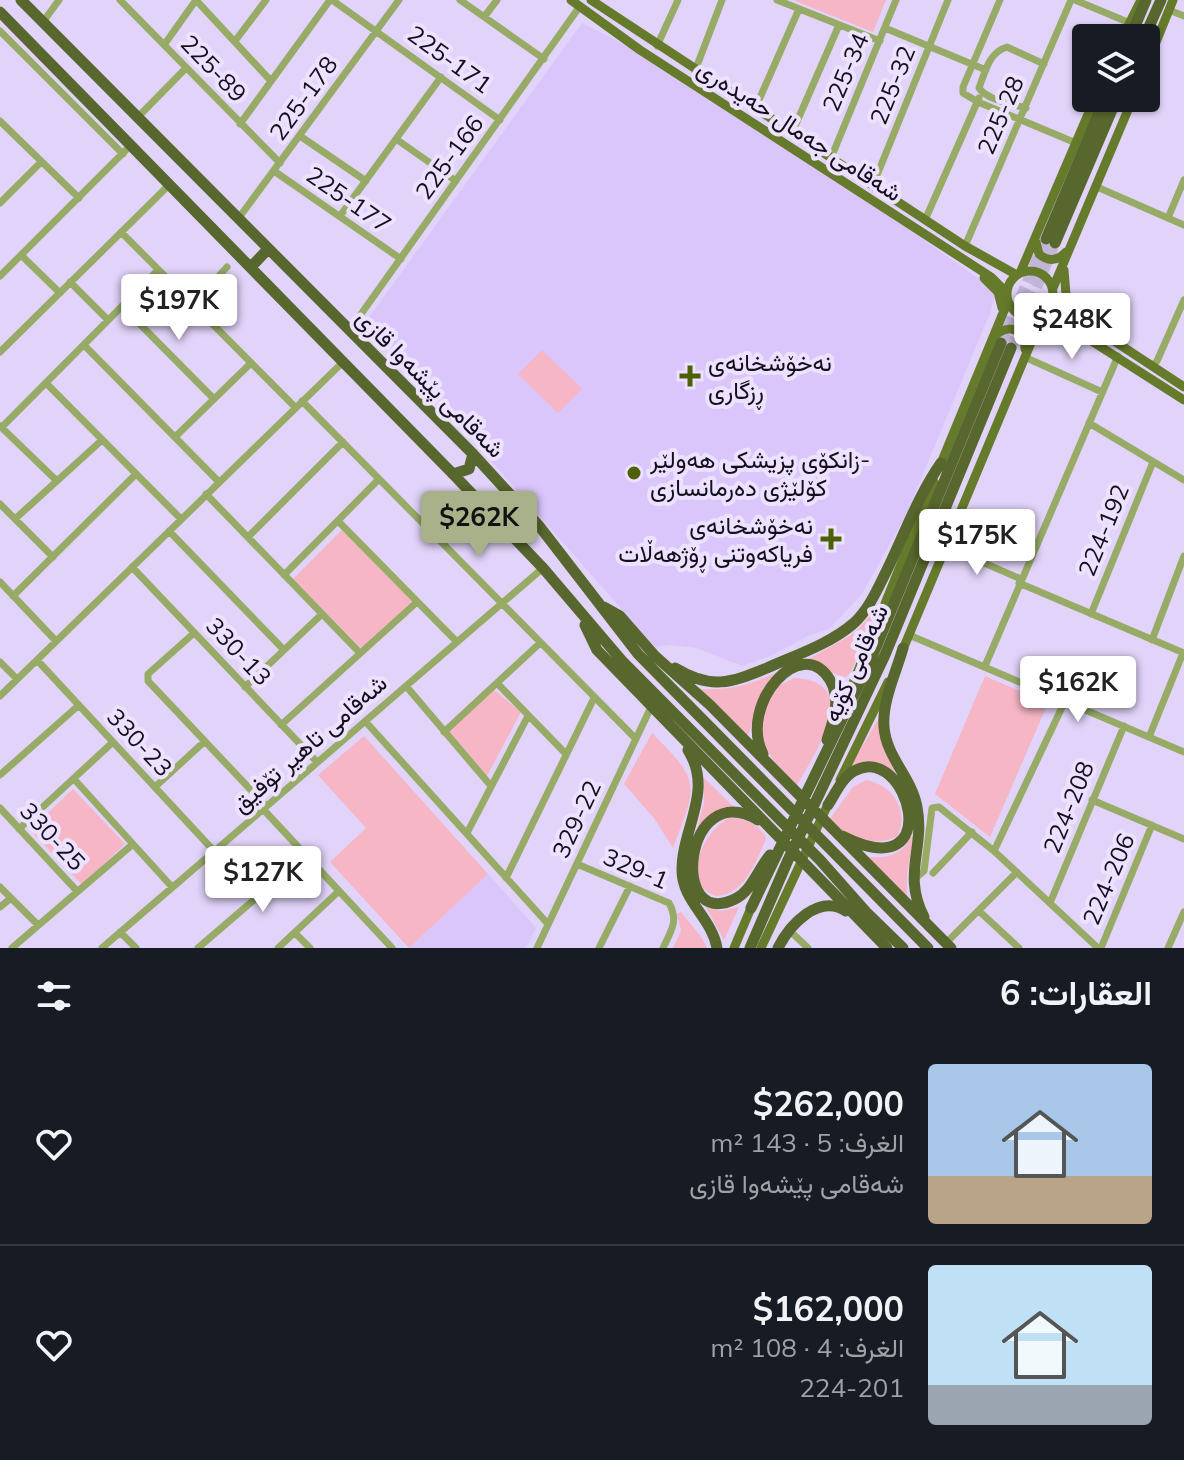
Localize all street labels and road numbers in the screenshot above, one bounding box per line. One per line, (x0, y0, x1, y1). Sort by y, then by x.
street label: 225-171 (402, 18, 498, 100)
street label: 225-89 (175, 28, 253, 108)
street label: 225-34 (815, 28, 875, 116)
street label: 225-32 (863, 41, 921, 129)
street label: 225-178 (262, 50, 344, 146)
street label: شەقامی جەمال حەیدەری (691, 53, 908, 208)
street label: 225-28 (970, 71, 1030, 159)
street label: 225-166 (408, 109, 490, 205)
street label: 225-177 (301, 159, 397, 239)
street label: شەقامی پێشەوا قازی (349, 302, 512, 465)
street label: 224-192 (1071, 480, 1135, 580)
street label: شەقامی کۆیە (816, 600, 895, 727)
street label: 330-13 (200, 611, 278, 691)
street label: شەقامی تاهیر تۆفیق (225, 667, 393, 819)
street label: 330-23 (101, 702, 179, 782)
street label: 224-208 (1036, 757, 1100, 857)
street label: 329-22 (545, 775, 607, 863)
street label: 330-25 (14, 796, 92, 876)
street label: 224-206 (1075, 829, 1141, 929)
street label: 329-1 (599, 841, 673, 895)

